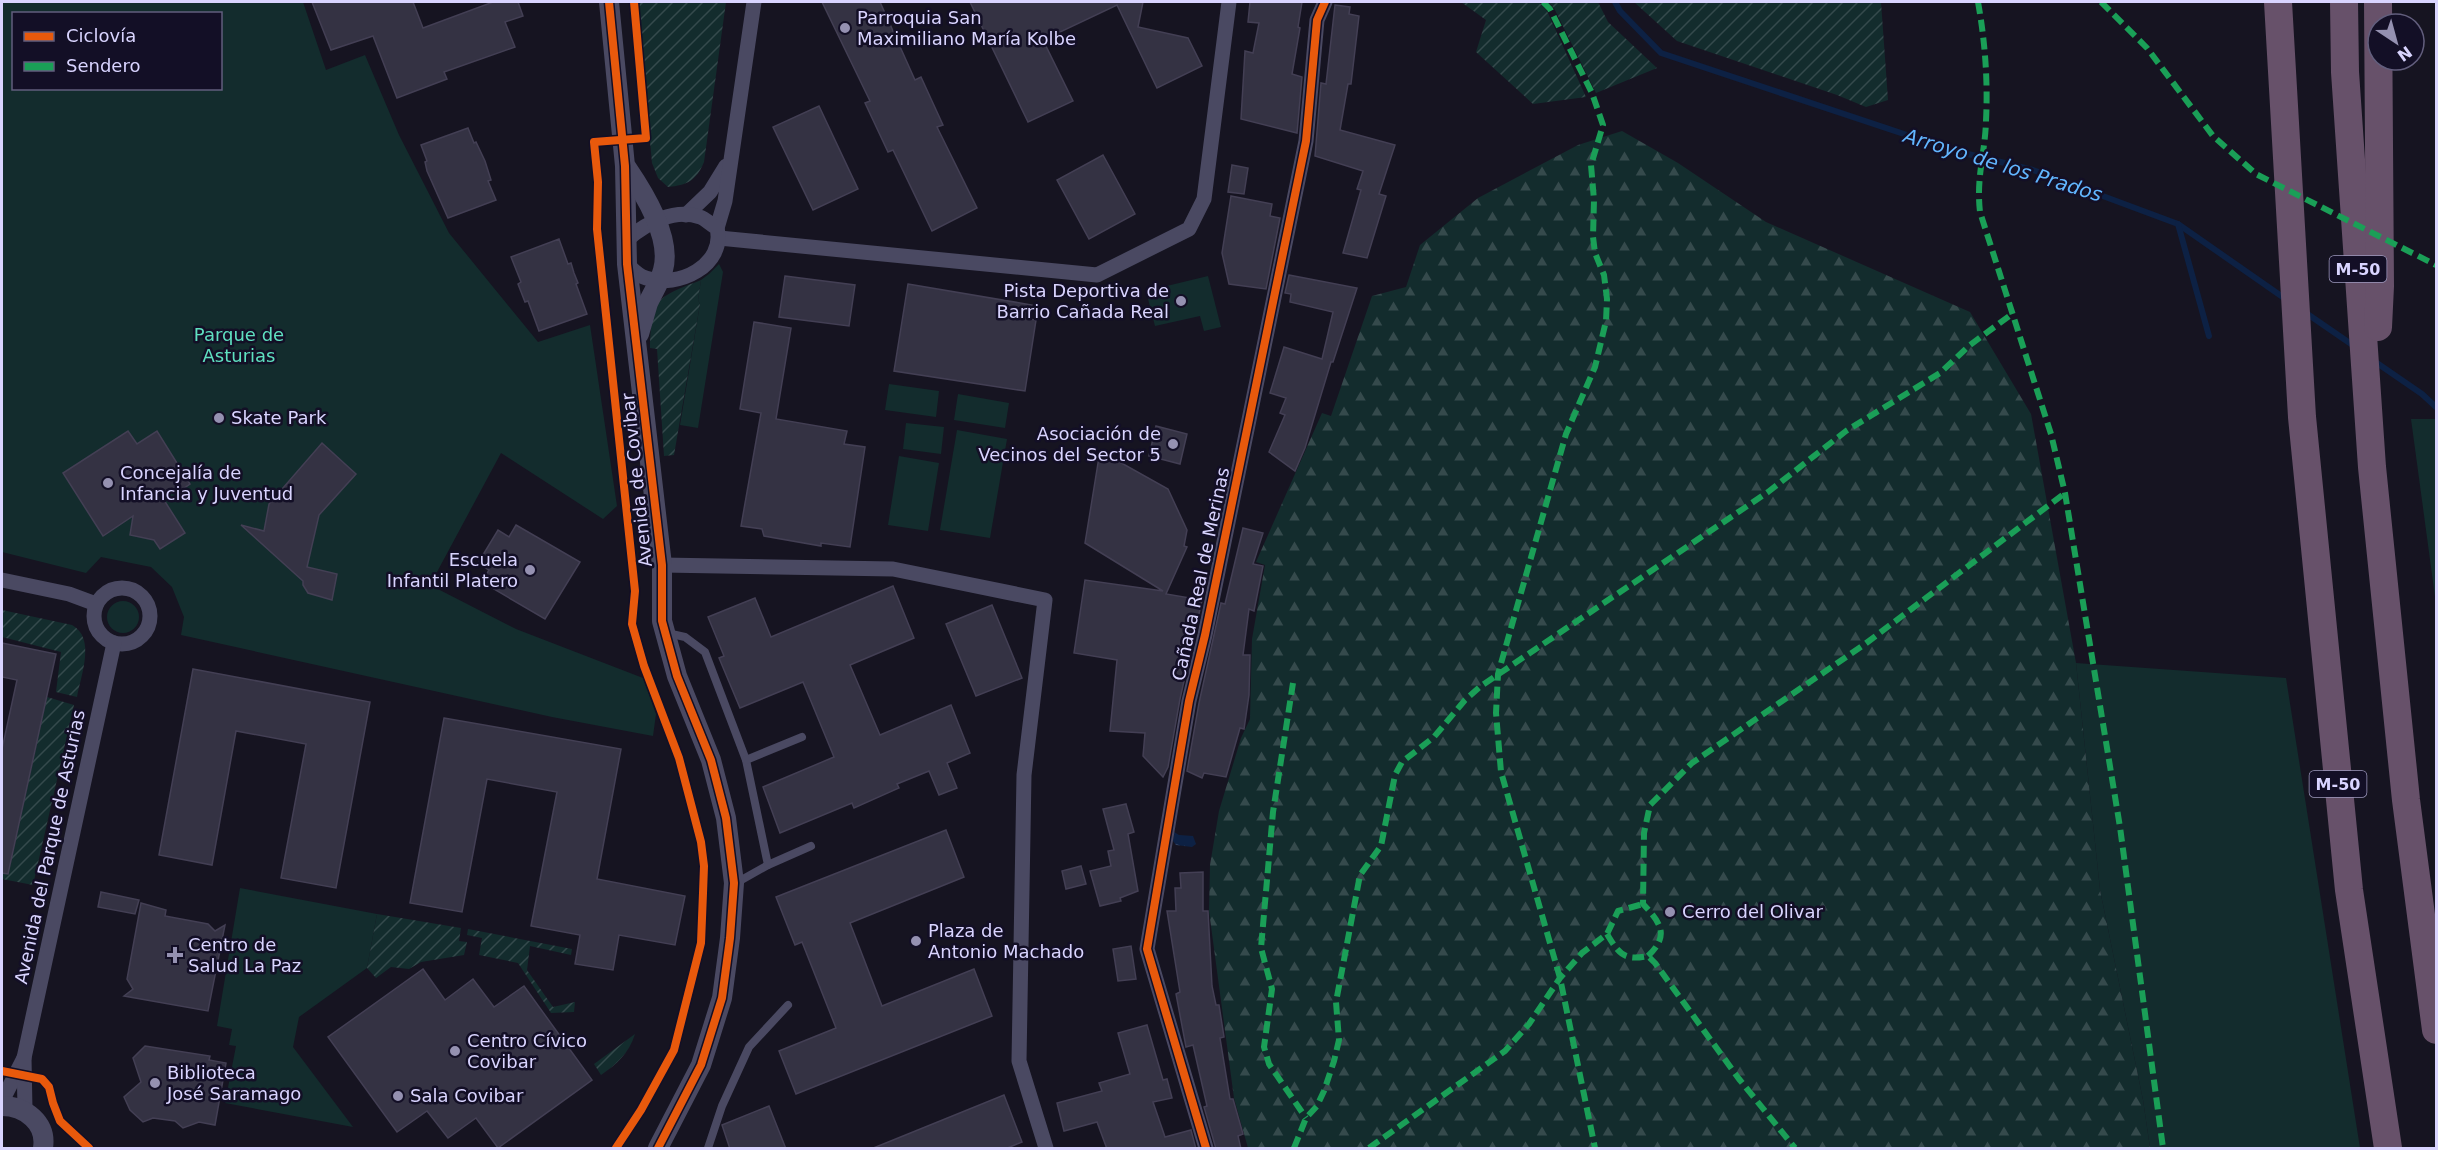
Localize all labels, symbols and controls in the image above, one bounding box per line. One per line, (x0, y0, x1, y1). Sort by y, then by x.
place label: Parroquia San Maximiliano María Kolbe (857, 7, 1076, 49)
legend (12, 12, 222, 90)
north arrow (2366, 12, 2426, 72)
marker: Parroquia San Maximiliano María Kolbe (838, 21, 852, 35)
text: Ciclovía (66, 25, 136, 46)
text: N (2394, 42, 2416, 65)
text: Sendero (66, 55, 140, 76)
water label: Arroyo de los Prados (1899, 123, 2105, 207)
road number: M-50 (2330, 256, 2386, 282)
place label: Pista Deportiva de Barrio Cañada Real (996, 280, 1169, 322)
marker: Pista Deportiva de Barrio Cañada Real (1174, 294, 1188, 308)
park label: Parque de Asturias (194, 324, 284, 366)
street label: Avenida de Covibar (617, 391, 656, 568)
place label: Skate Park (231, 407, 327, 428)
marker: Skate Park (212, 411, 226, 425)
place label: Asociación de Vecinos del Sector 5 (978, 423, 1161, 465)
marker: Asociación de Vecinos del Sector 5 (1166, 437, 1180, 451)
place label: Concejalía de Infancia y Juventud (120, 462, 293, 504)
street label: Cañada Real de Merinas (1168, 465, 1233, 683)
marker: Concejalía de Infancia y Juventud (101, 476, 115, 490)
place label: Escuela Infantil Platero (387, 549, 518, 591)
marker: Escuela Infantil Platero (523, 563, 537, 577)
street label: Avenida del Parque de Asturias (10, 708, 89, 986)
road number: M-50 (2310, 771, 2366, 797)
place label: Cerro del Olivar (1682, 901, 1824, 922)
marker: Cerro del Olivar (1663, 905, 1677, 919)
place label: Plaza de Antonio Machado (928, 920, 1084, 962)
place label: Centro de Salud La Paz (188, 934, 301, 976)
marker: Plaza de Antonio Machado (909, 934, 923, 948)
marker: Centro de Salud La Paz (166, 946, 184, 964)
place label: Centro Cívico Covibar (467, 1030, 587, 1072)
marker: Centro Cívico Covibar (448, 1044, 462, 1058)
place label: Biblioteca José Saramago (166, 1062, 301, 1104)
marker: Biblioteca José Saramago (148, 1076, 162, 1090)
place label: Sala Covibar (410, 1085, 524, 1106)
marker: Sala Covibar (391, 1089, 405, 1103)

